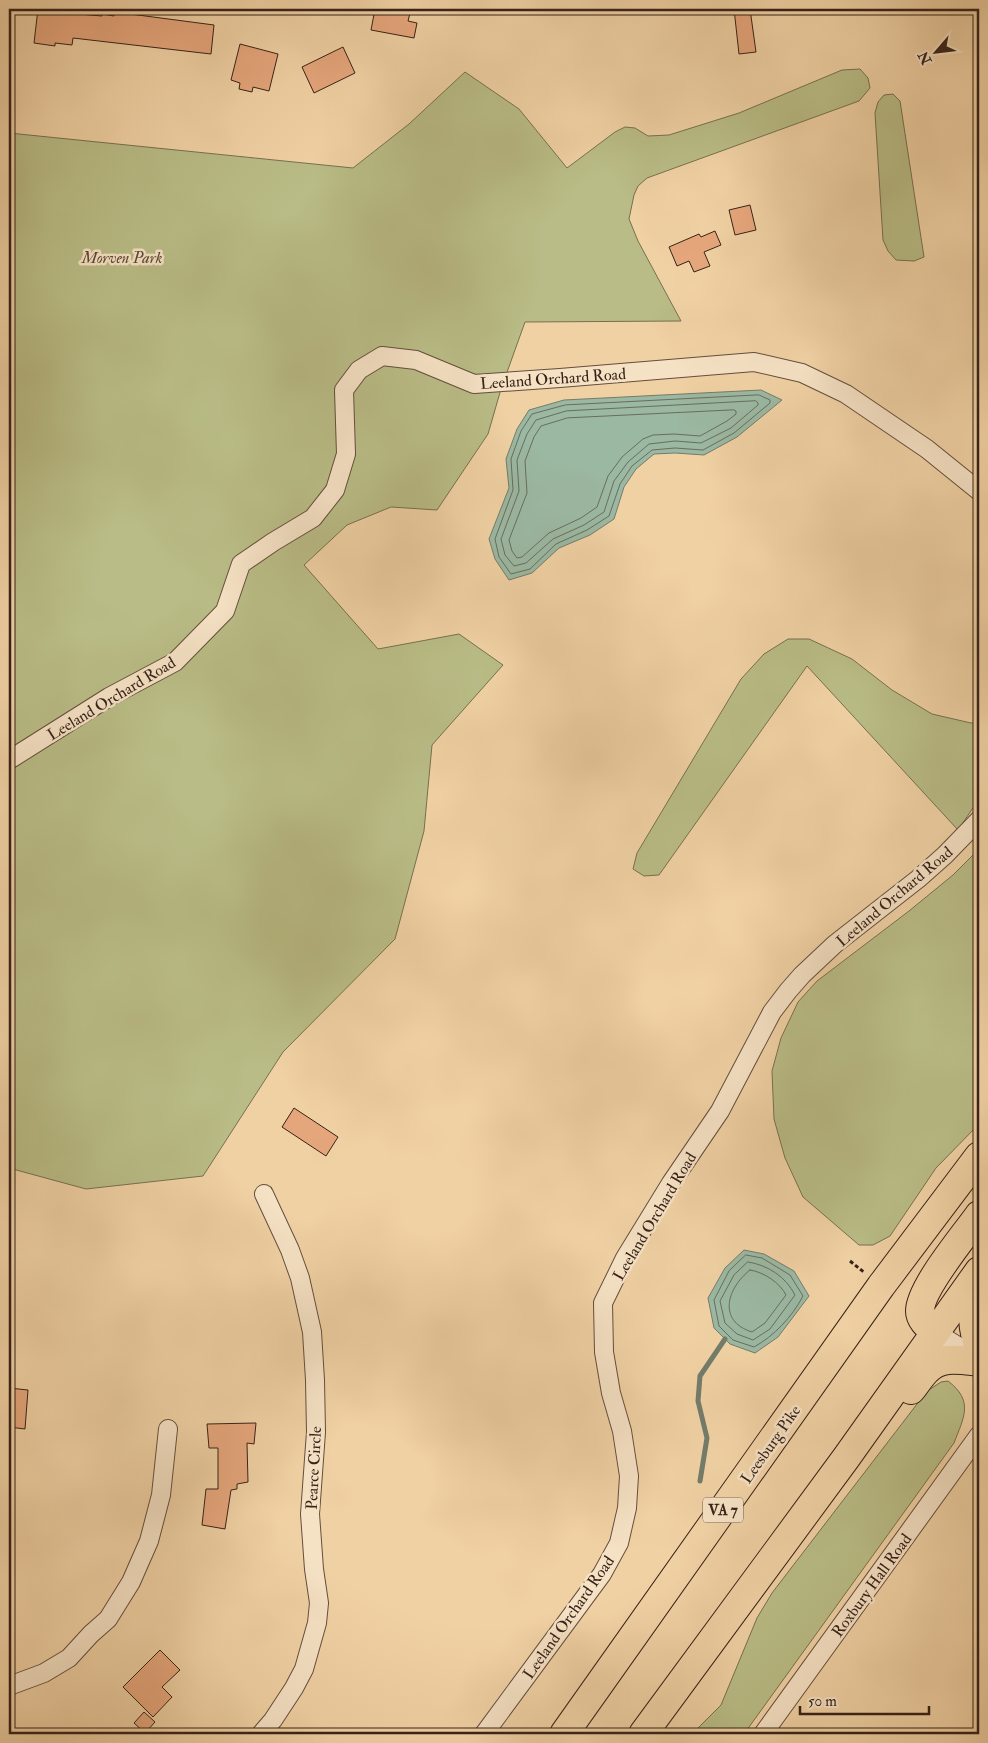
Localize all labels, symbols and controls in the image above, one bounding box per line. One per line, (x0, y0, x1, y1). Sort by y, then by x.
north arrow (910, 28, 960, 78)
text: N (914, 48, 936, 68)
park label: Morven Park (81, 248, 163, 268)
street label: Leeland Orchard Road (480, 364, 627, 394)
street label: Leeland Orchard Road (44, 653, 179, 745)
street label: Leeland Orchard Road (832, 842, 957, 951)
street label: Leeland Orchard Road (609, 1149, 701, 1284)
street label: Leesburg Pike (736, 1401, 805, 1488)
street label: Pearce Circle (302, 1426, 326, 1510)
road number: VA 7 (703, 1498, 743, 1522)
street label: Roxbury Hall Road (828, 1530, 916, 1641)
street label: Leeland Orchard Road (519, 1552, 619, 1683)
scale bar (800, 1683, 929, 1715)
text: 50 m (808, 1692, 837, 1711)

